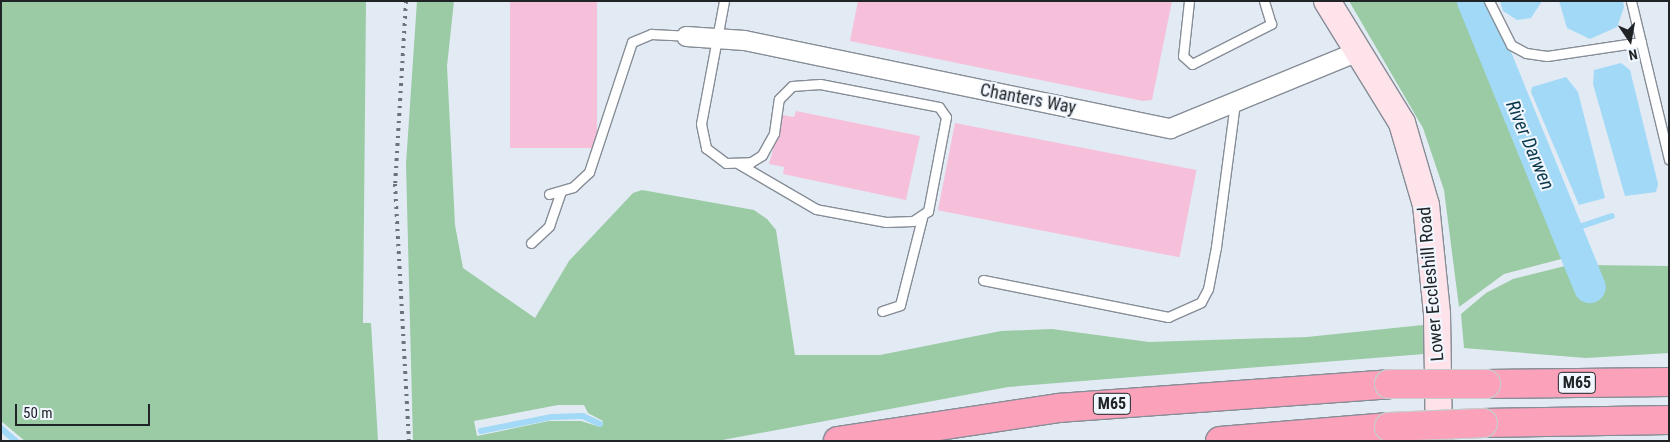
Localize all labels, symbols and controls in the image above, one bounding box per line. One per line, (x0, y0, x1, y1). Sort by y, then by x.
north arrow (1605, 15, 1655, 65)
text: N (1627, 46, 1639, 63)
street label: Chanters Way (978, 79, 1078, 119)
water label: River Darwen (1501, 97, 1559, 193)
street label: Lower Eccleshill Road (1413, 206, 1449, 362)
road number: M65 (1557, 369, 1597, 396)
road number: M65 (1092, 390, 1132, 418)
scale bar (18, 394, 152, 426)
text: 50 m (23, 404, 53, 422)

